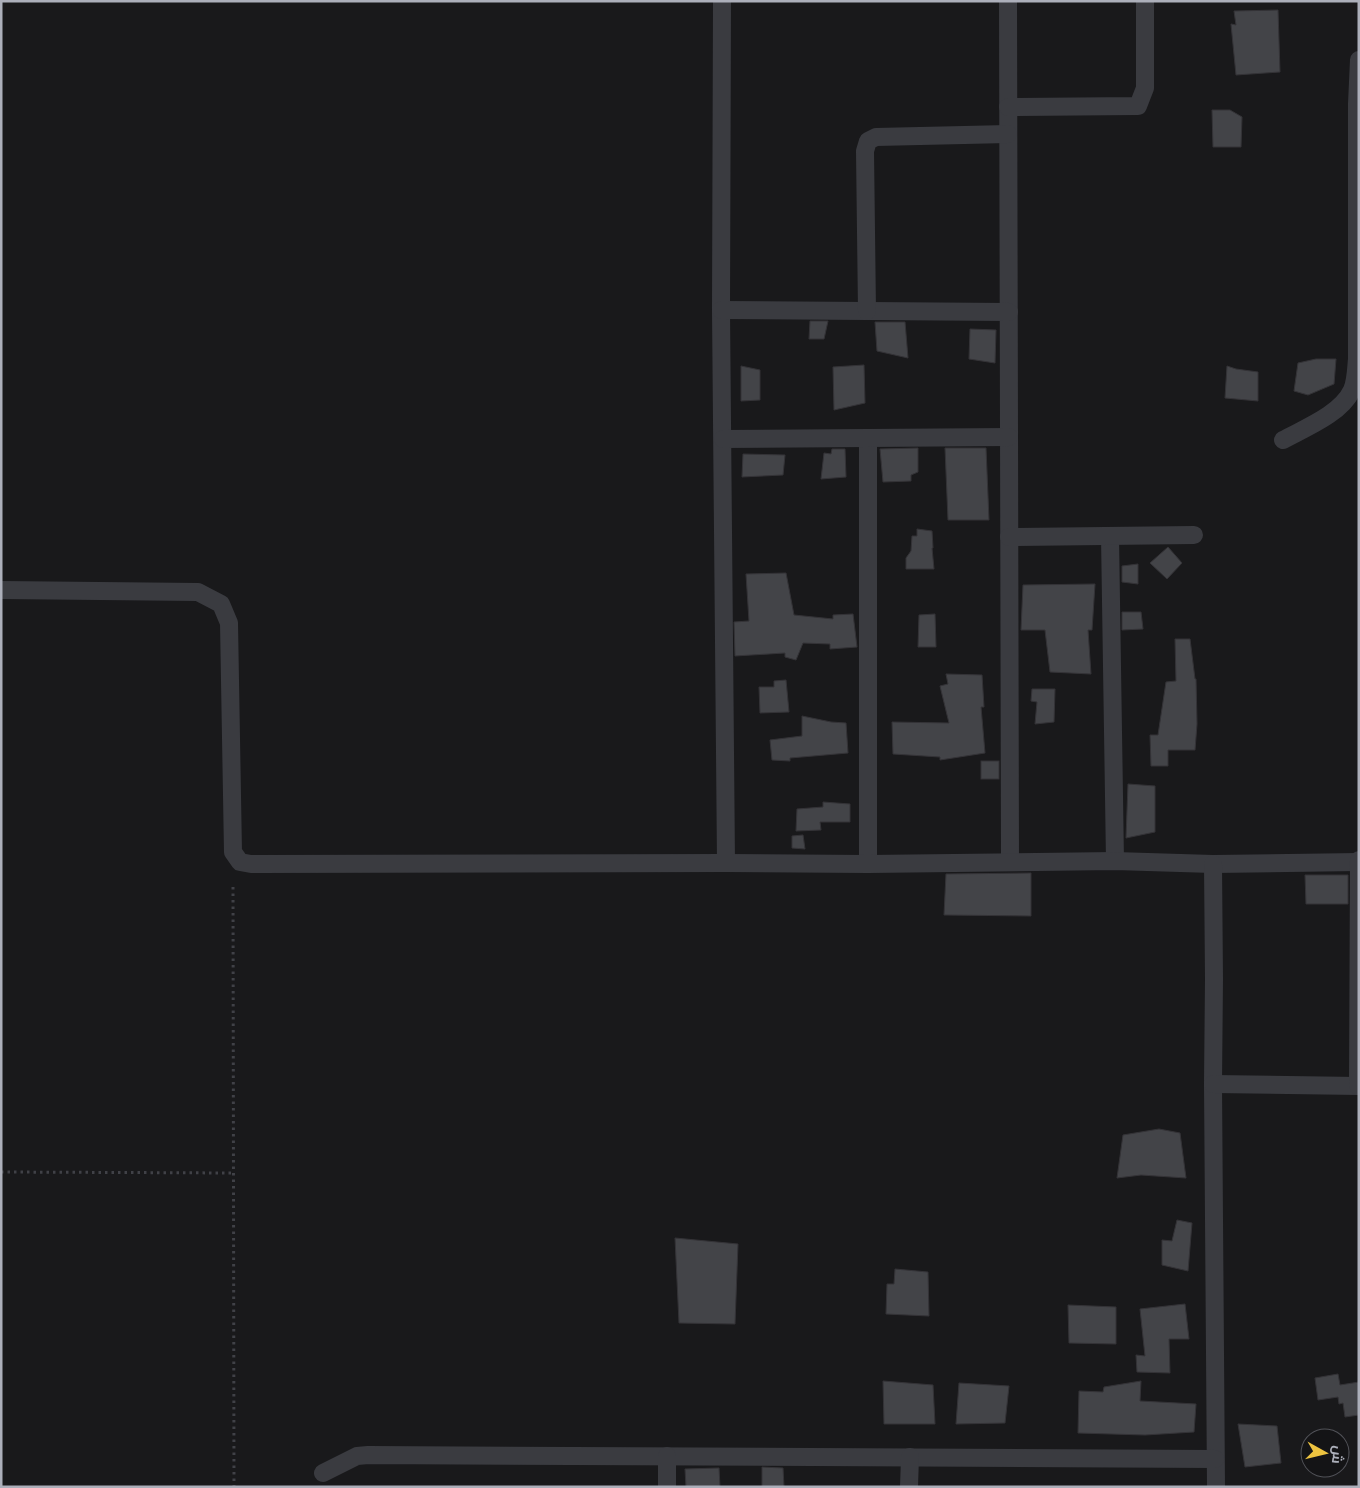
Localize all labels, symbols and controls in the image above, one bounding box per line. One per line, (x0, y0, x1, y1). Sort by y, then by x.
north arrow (1300, 1428, 1350, 1478)
text: ش (1328, 1445, 1348, 1465)

